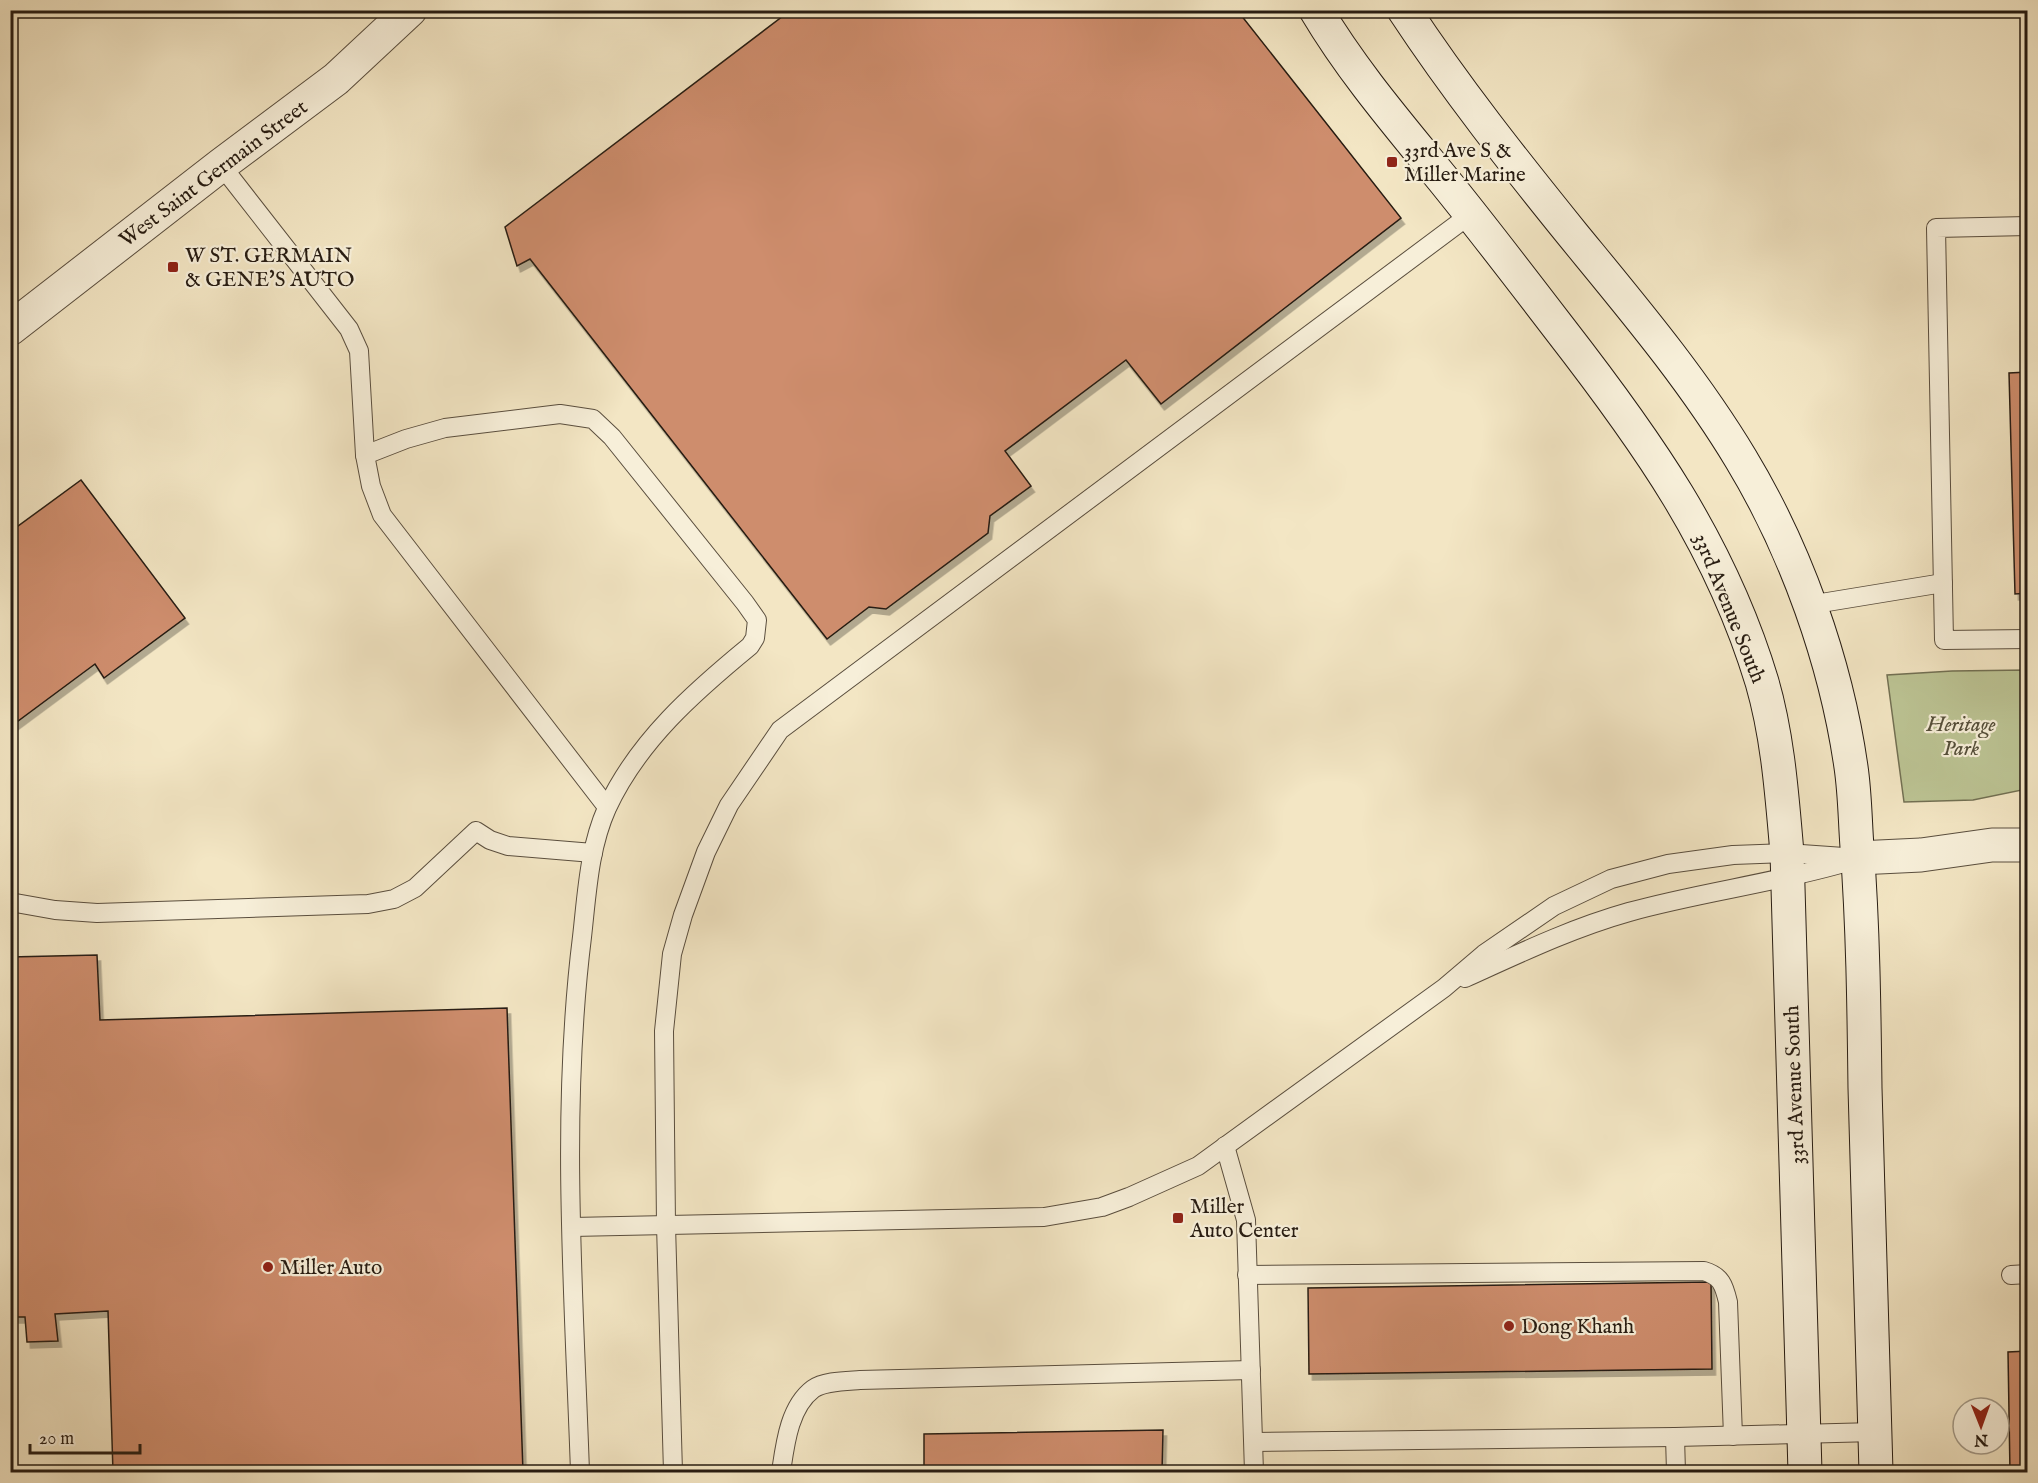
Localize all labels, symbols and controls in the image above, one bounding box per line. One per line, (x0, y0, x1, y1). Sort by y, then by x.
street label: West Saint Germain Street (114, 94, 313, 254)
place label: 33rd Ave S & Miller Marine (1404, 138, 1526, 189)
marker: 33rd Ave S & Miller Marine (1385, 155, 1399, 169)
place label: W ST. GERMAIN & GENE'S AUTO (185, 243, 354, 294)
marker: W ST. GERMAIN & GENE'S AUTO (166, 260, 180, 274)
street label: 33rd Avenue South (1686, 530, 1771, 687)
park label: Heritage Park (1925, 712, 1996, 763)
street label: 33rd Avenue South (1779, 1005, 1812, 1165)
place label: Miller Auto Center (1189, 1194, 1299, 1245)
marker: Miller Auto Center (1171, 1211, 1185, 1225)
place label: Miller Auto (280, 1255, 382, 1282)
marker: Miller Auto (261, 1260, 275, 1274)
place label: Dong Khanh (1521, 1314, 1634, 1341)
marker: Dong Khanh (1502, 1319, 1516, 1333)
north arrow (1951, 1396, 2011, 1456)
scale bar (30, 1417, 140, 1455)
text: 20 m (39, 1428, 74, 1451)
text: N (1974, 1429, 1989, 1449)

